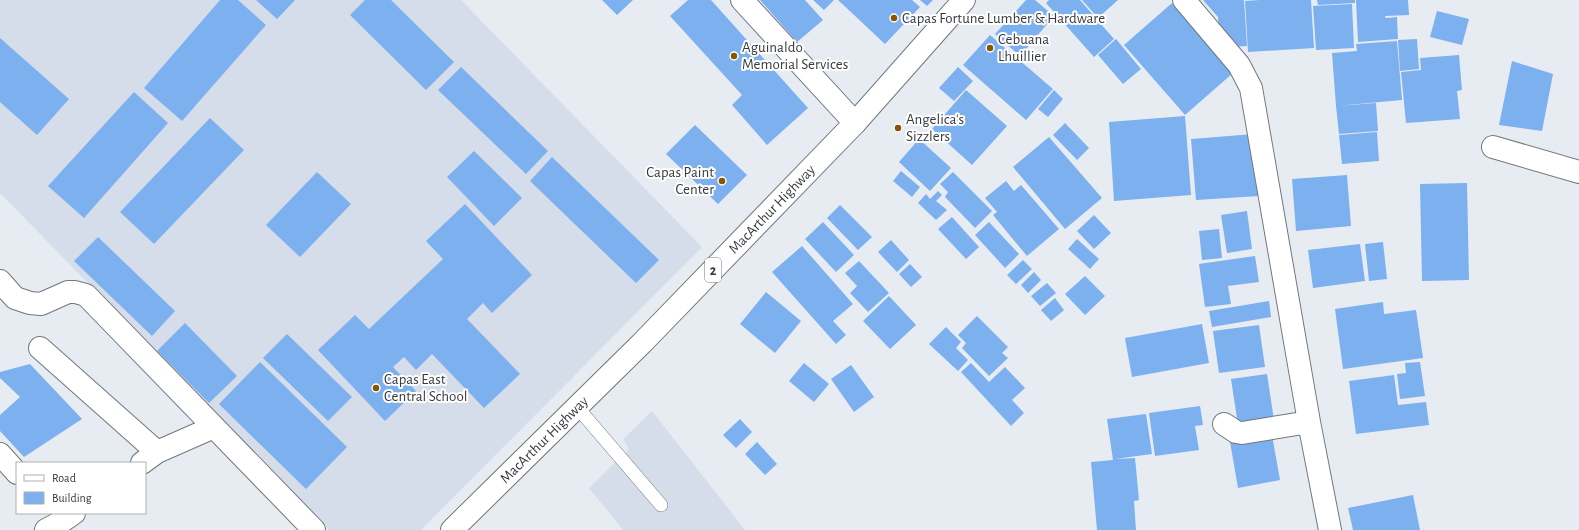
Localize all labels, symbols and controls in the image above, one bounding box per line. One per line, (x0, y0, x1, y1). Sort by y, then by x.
place label: Capas Fortune Lumber & Hardware (902, 11, 1105, 26)
marker: Capas Fortune Lumber & Hardware (889, 13, 899, 23)
place label: Cebuana Lhuillier (998, 32, 1049, 64)
place label: Aguinaldo Memorial Services (742, 40, 848, 72)
marker: Cebuana Lhuillier (985, 43, 995, 53)
marker: Aguinaldo Memorial Services (729, 51, 739, 61)
place label: Angelica's Sizzlers (906, 112, 964, 144)
marker: Angelica's Sizzlers (893, 123, 903, 133)
street label: MacArthur Highway (726, 162, 819, 257)
place label: Capas Paint Center (646, 165, 714, 197)
marker: Capas Paint Center (717, 176, 727, 186)
road number: 2 (705, 258, 721, 282)
place label: Capas East Central School (384, 372, 468, 404)
marker: Capas East Central School (371, 383, 381, 393)
street label: MacArthur Highway (497, 393, 592, 486)
legend (16, 462, 146, 514)
text: Road (52, 472, 76, 484)
text: Building (52, 492, 92, 504)

